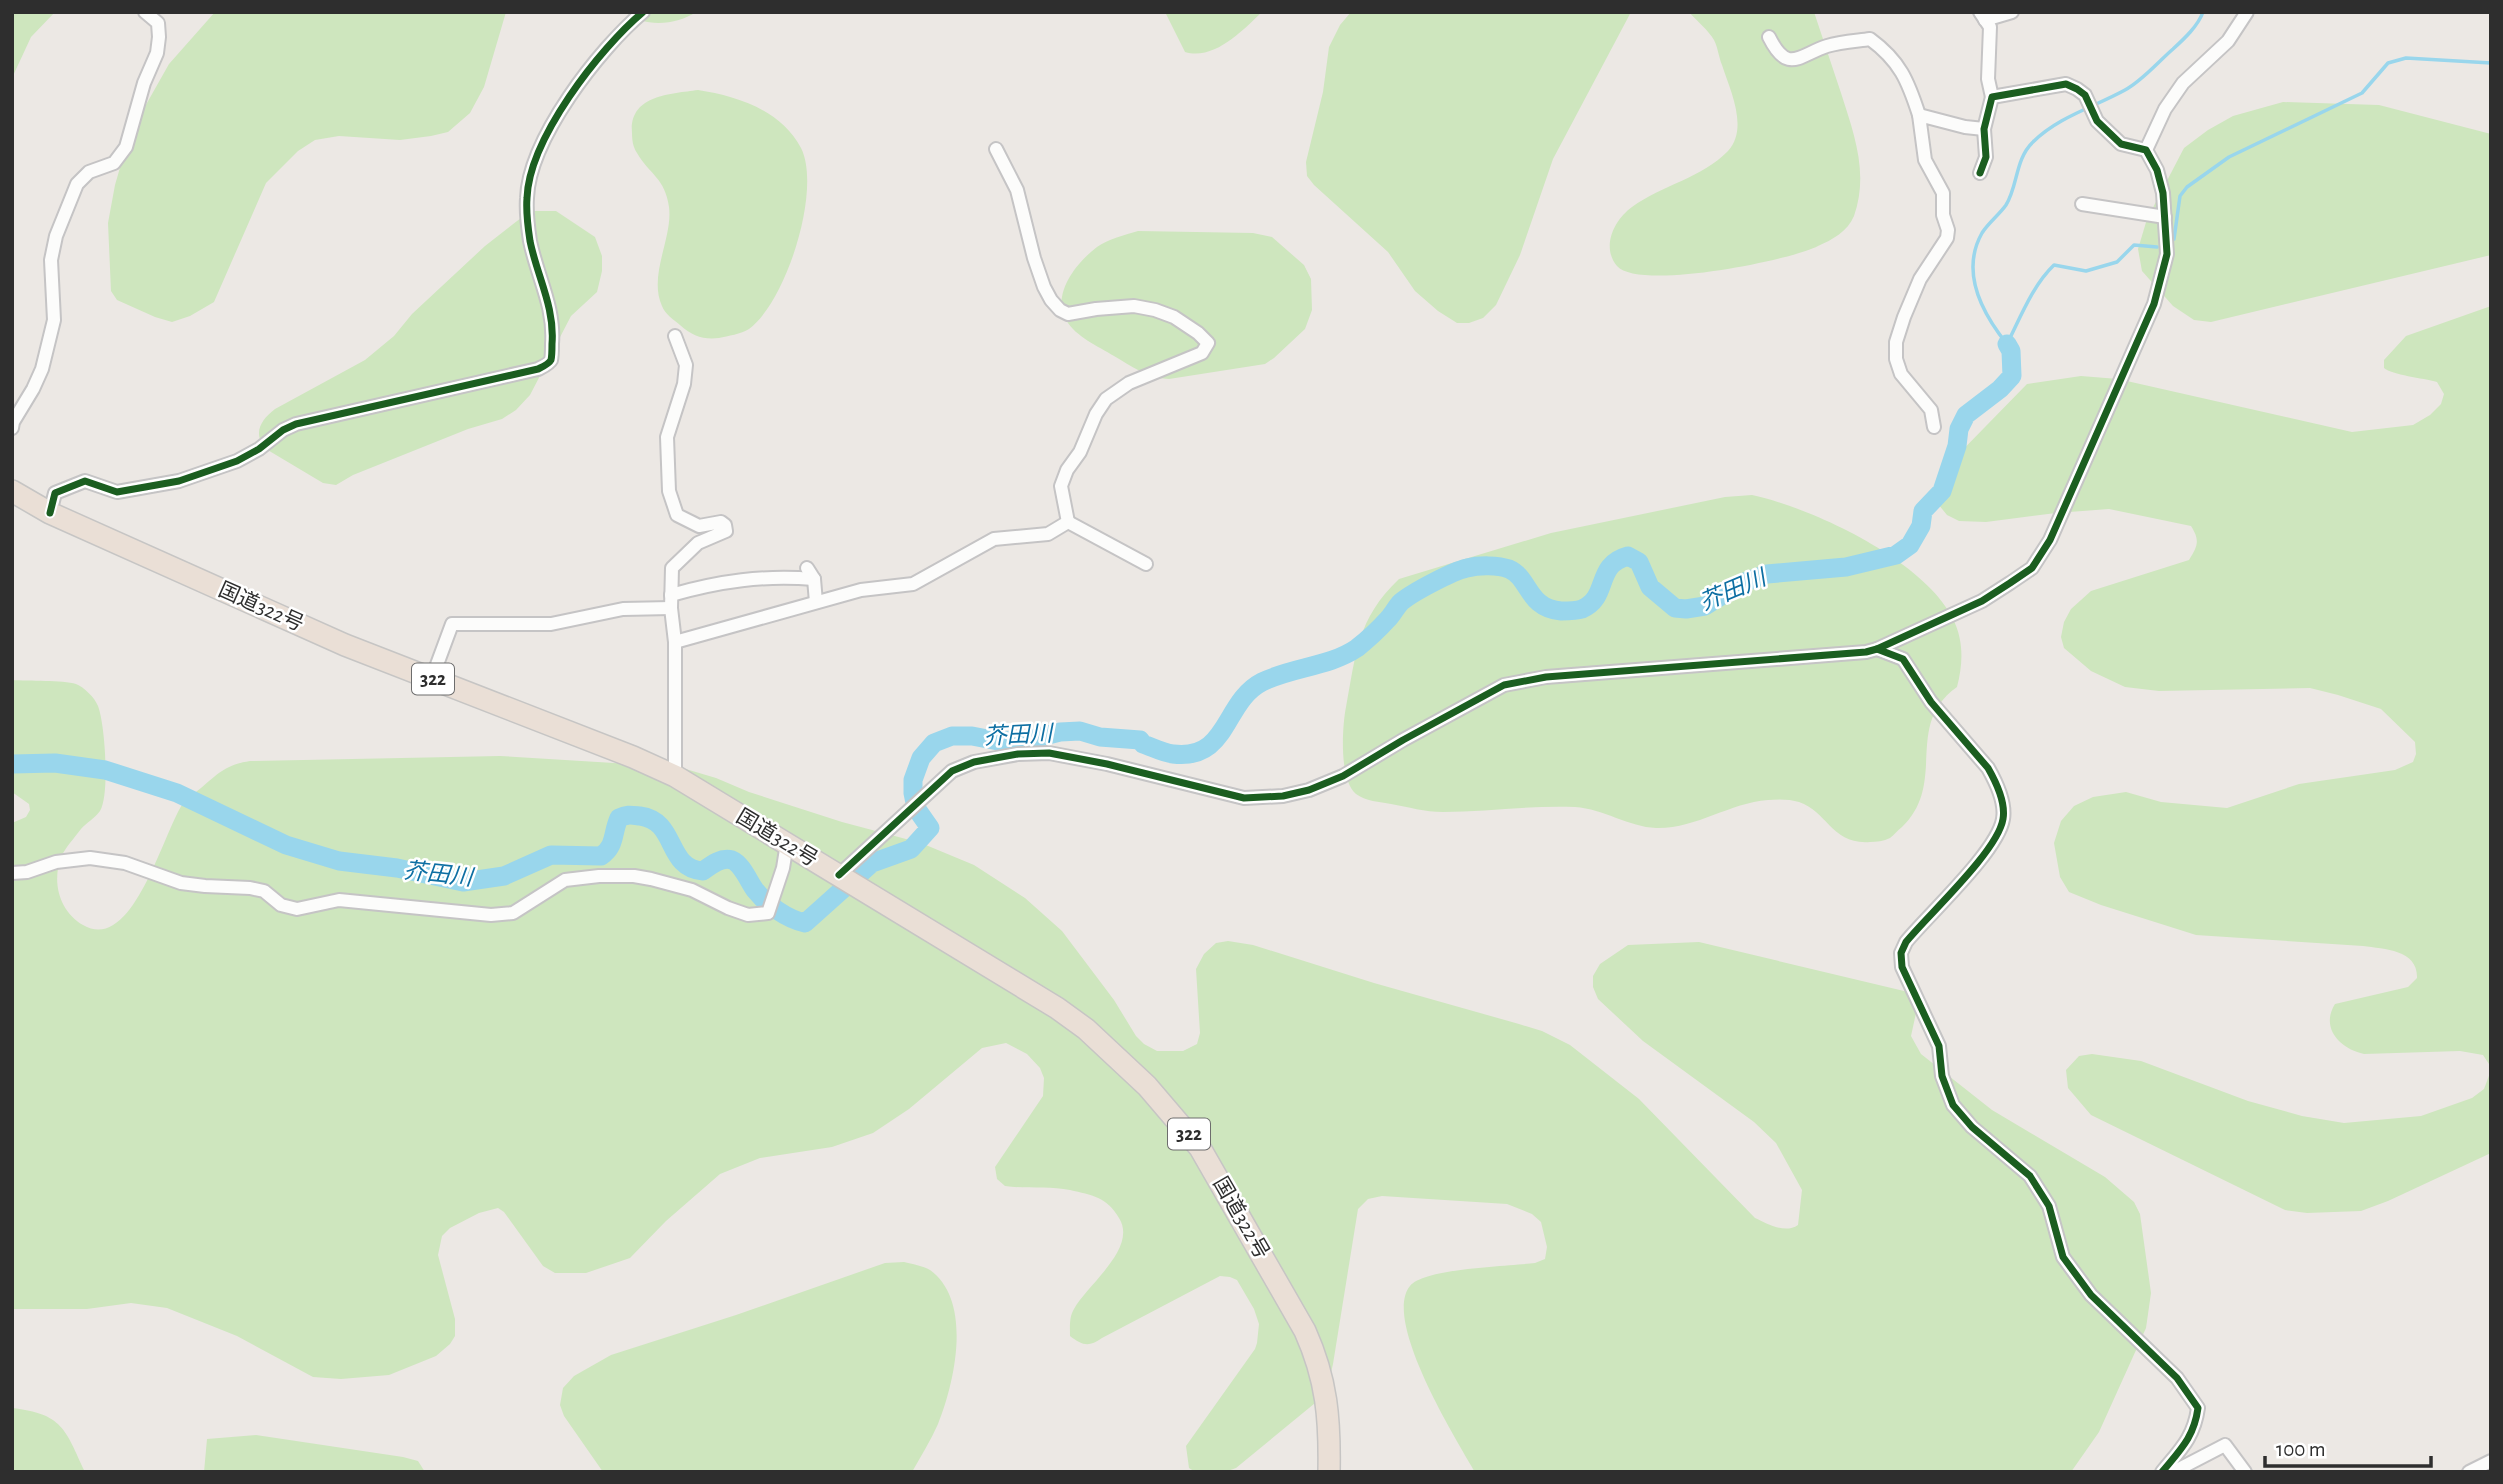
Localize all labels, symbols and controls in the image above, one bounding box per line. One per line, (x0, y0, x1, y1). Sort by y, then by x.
water label: 芥田川 (1696, 564, 1772, 615)
street label: 国道322号 (215, 578, 307, 635)
road number: 322 (412, 664, 454, 694)
water label: 芥田川 (983, 721, 1056, 749)
street label: 国道322号 (733, 805, 822, 870)
water label: 芥田川 (402, 858, 477, 890)
road number: 322 (1168, 1118, 1210, 1150)
street label: 国道322号 (1209, 1173, 1274, 1263)
scale bar (2265, 1424, 2431, 1468)
text: 100 m (2276, 1439, 2326, 1460)

